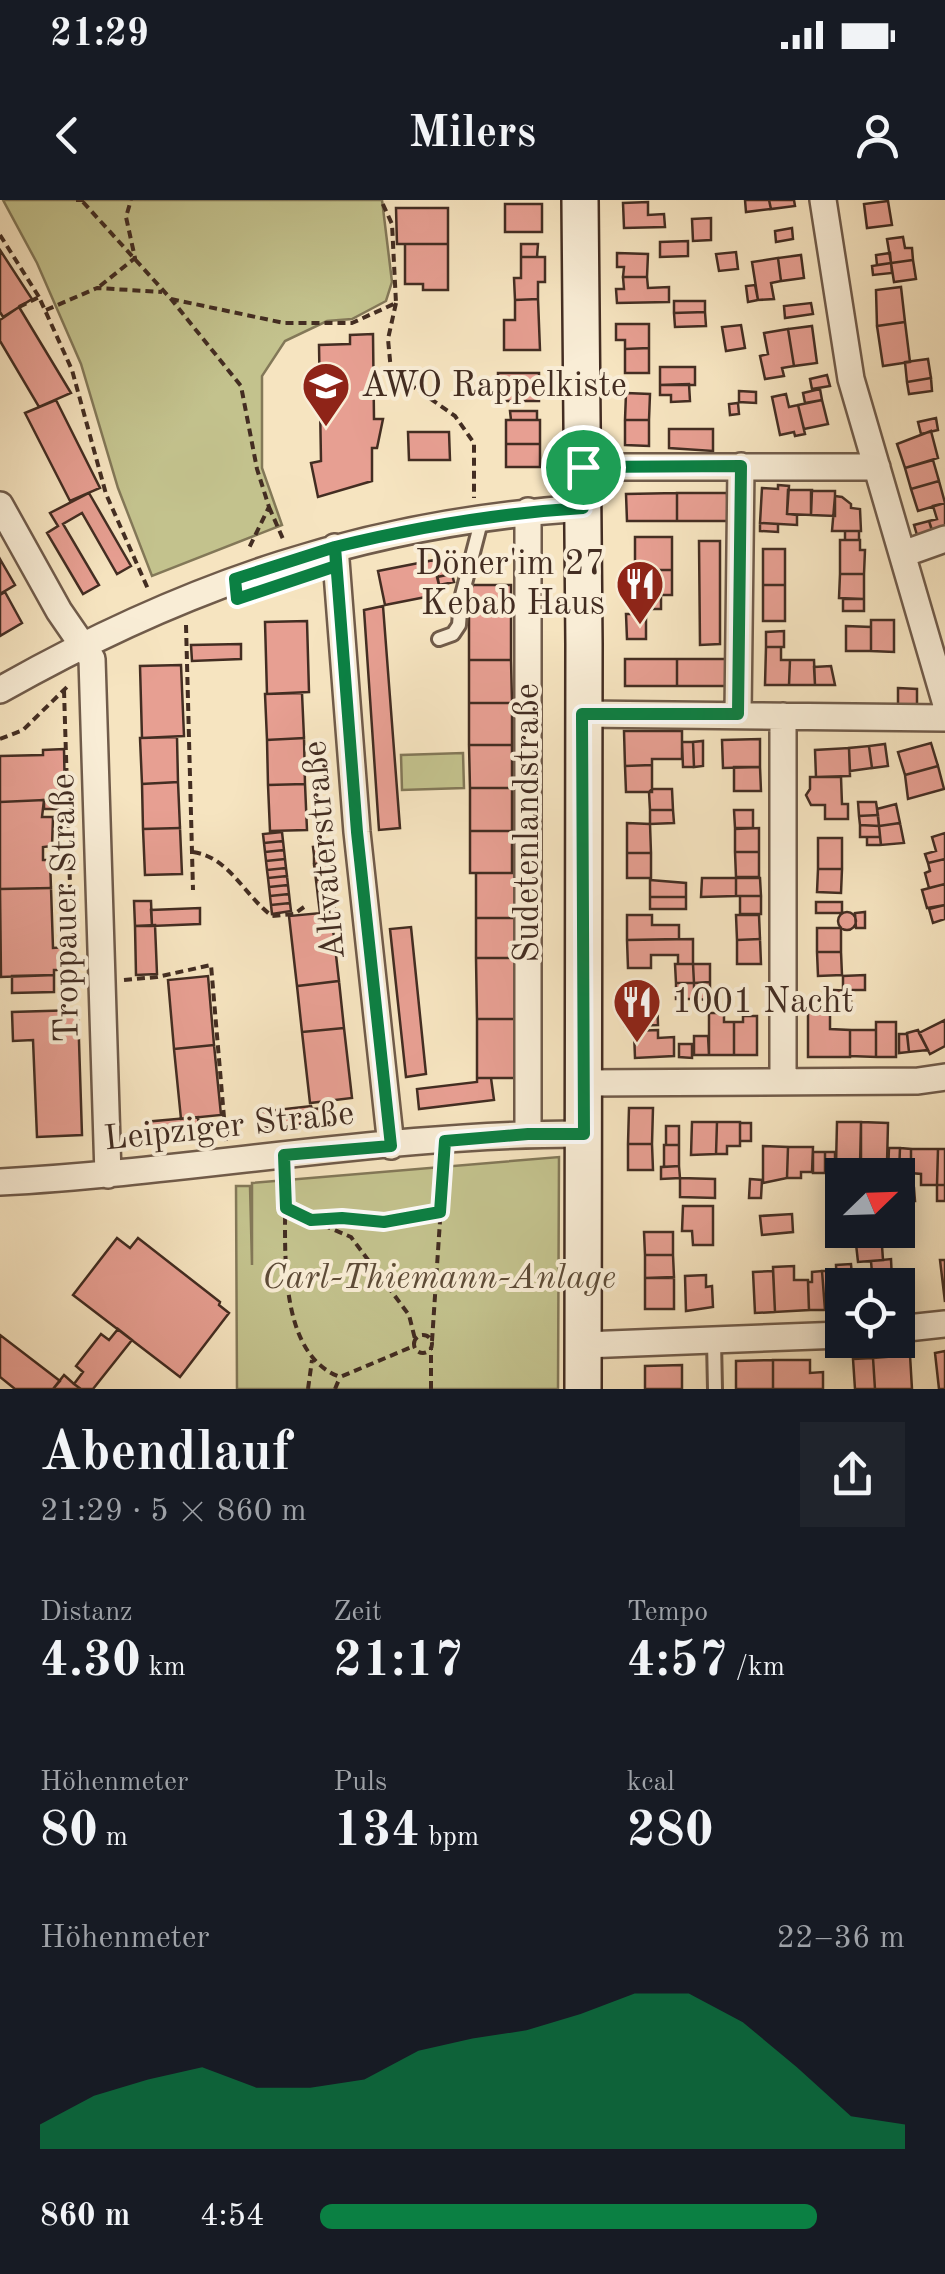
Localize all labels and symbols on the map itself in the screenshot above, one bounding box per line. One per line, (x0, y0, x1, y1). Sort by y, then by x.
school or university icon: AWO Rappelkiste (300, 360, 352, 428)
place label: AWO Rappelkiste (361, 369, 627, 404)
pin (541, 425, 626, 510)
place label: Döner'im 27 Kebab Haus (415, 547, 605, 622)
restaurant icon: Döner'im 27 Kebab Haus (614, 558, 666, 626)
street label: Sudetenlandstraße (511, 683, 546, 963)
street label: Altvaterstraße (298, 739, 352, 961)
street label: Troppauer Straße (46, 773, 86, 1043)
restaurant icon: 1001 Nacht (611, 976, 663, 1044)
place label: 1001 Nacht (672, 985, 854, 1020)
street label: Leipziger Straße (102, 1096, 356, 1158)
north arrow (825, 1158, 915, 1248)
park label: Carl-Thiemann-Anlage (262, 1261, 616, 1296)

